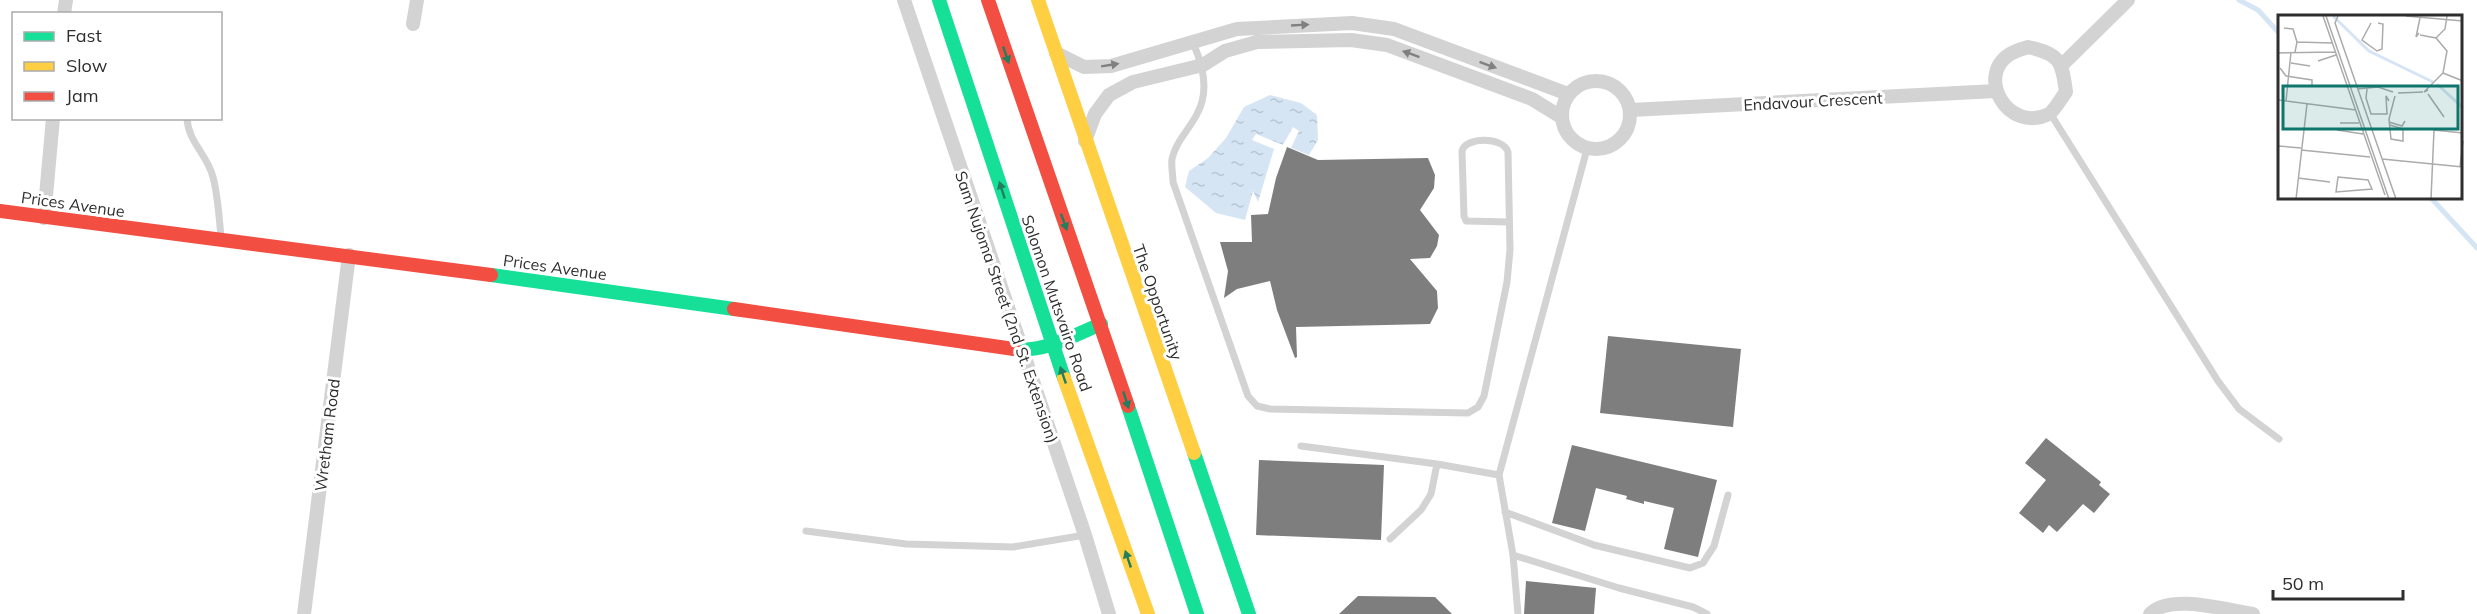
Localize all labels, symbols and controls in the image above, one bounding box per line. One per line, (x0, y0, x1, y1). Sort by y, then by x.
legend (12, 12, 222, 120)
inset map (2278, 15, 2462, 200)
one-way arrow (1291, 21, 1310, 30)
text: Fast (66, 24, 102, 47)
one-way arrow (1002, 47, 1012, 65)
one-way arrow (1402, 48, 1420, 58)
text: Slow (66, 54, 108, 77)
one-way arrow (1101, 60, 1120, 69)
one-way arrow (1479, 60, 1497, 70)
text: Jam (66, 84, 99, 107)
street label: Endavour Crescent (1743, 87, 1884, 115)
street label: Sam Nujoma Street (2nd St. Extension) (951, 168, 1063, 446)
one-way arrow (996, 181, 1006, 199)
street label: Prices Avenue (20, 187, 126, 221)
street label: Solomon Mutsvairo Road (1017, 212, 1097, 394)
one-way arrow (1060, 213, 1070, 231)
street label: The Opportunity (1129, 242, 1187, 363)
street label: Prices Avenue (502, 250, 608, 284)
one-way arrow (1058, 366, 1068, 384)
street label: Wretham Road (310, 378, 344, 492)
one-way arrow (1122, 391, 1131, 409)
one-way arrow (1123, 550, 1133, 568)
scale bar (2273, 563, 2404, 601)
text: 50 m (2282, 572, 2324, 595)

